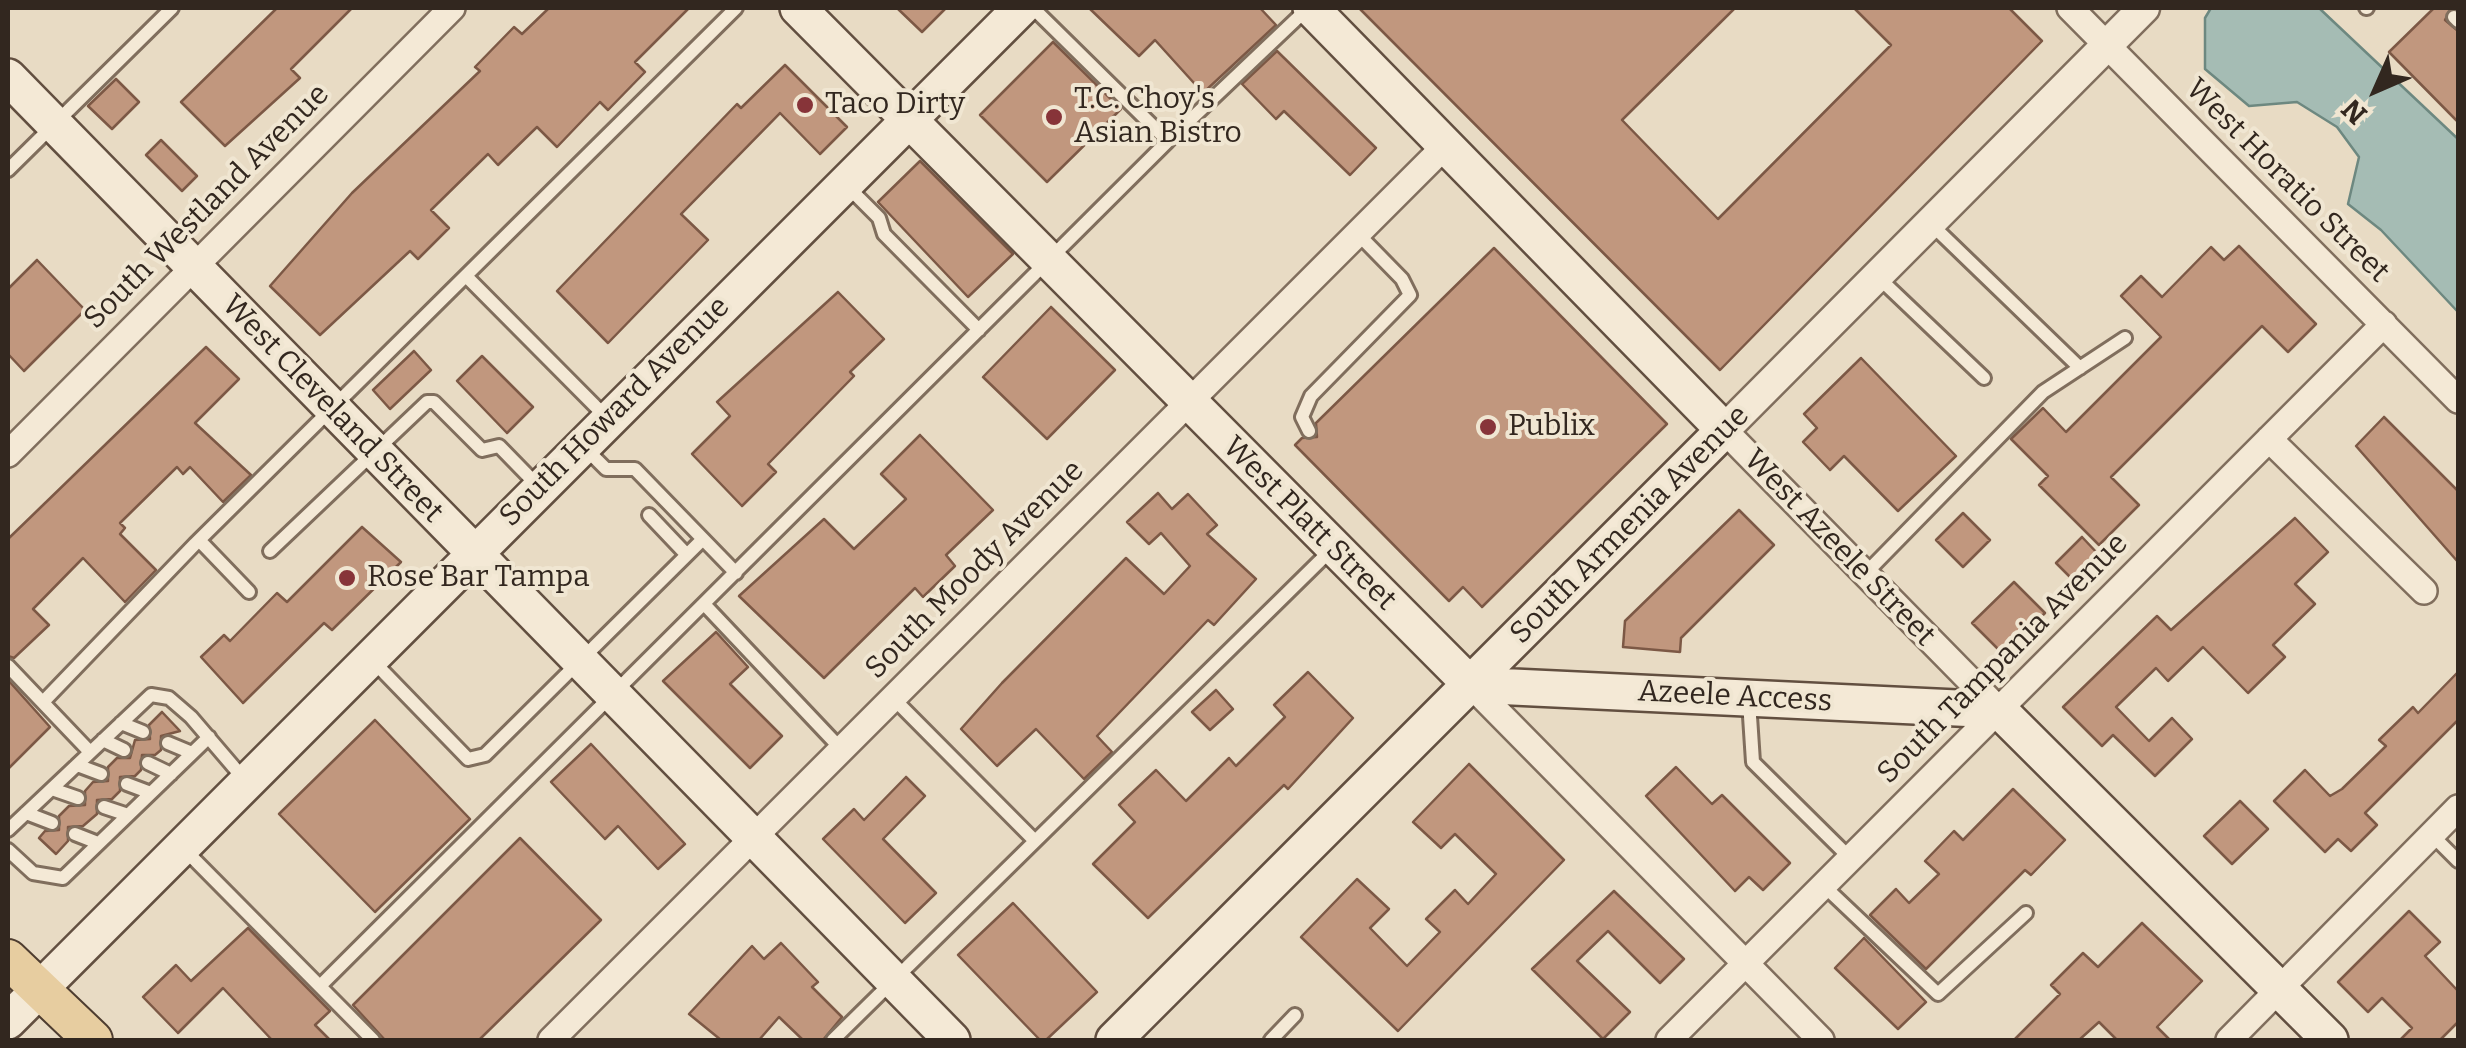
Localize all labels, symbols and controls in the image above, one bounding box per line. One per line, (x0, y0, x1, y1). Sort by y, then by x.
north arrow (2326, 40, 2426, 140)
street label: West Horatio Street (2178, 72, 2396, 290)
street label: South Westland Avenue (77, 77, 337, 337)
place label: T.C. Choy's Asian Bistro (1074, 82, 1242, 152)
place label: Taco Dirty (825, 87, 965, 123)
text: N (2335, 92, 2374, 131)
marker: Taco Dirty (794, 94, 816, 116)
marker: T.C. Choy's Asian Bistro (1043, 106, 1065, 128)
street label: West Cleveland Street (214, 288, 450, 530)
street label: South Howard Avenue (493, 290, 737, 534)
street label: South Armenia Avenue (1503, 398, 1757, 652)
place label: Publix (1508, 409, 1595, 445)
marker: Publix (1477, 416, 1499, 438)
street label: West Platt Street (1215, 430, 1403, 618)
street label: West Azeele Street (1736, 442, 1942, 654)
street label: South Moody Avenue (858, 453, 1092, 687)
street label: South Tampania Avenue (1870, 526, 2136, 792)
place label: Rose Bar Tampa (367, 560, 590, 596)
marker: Rose Bar Tampa (336, 567, 358, 589)
street label: Azeele Access (1637, 674, 1833, 720)

